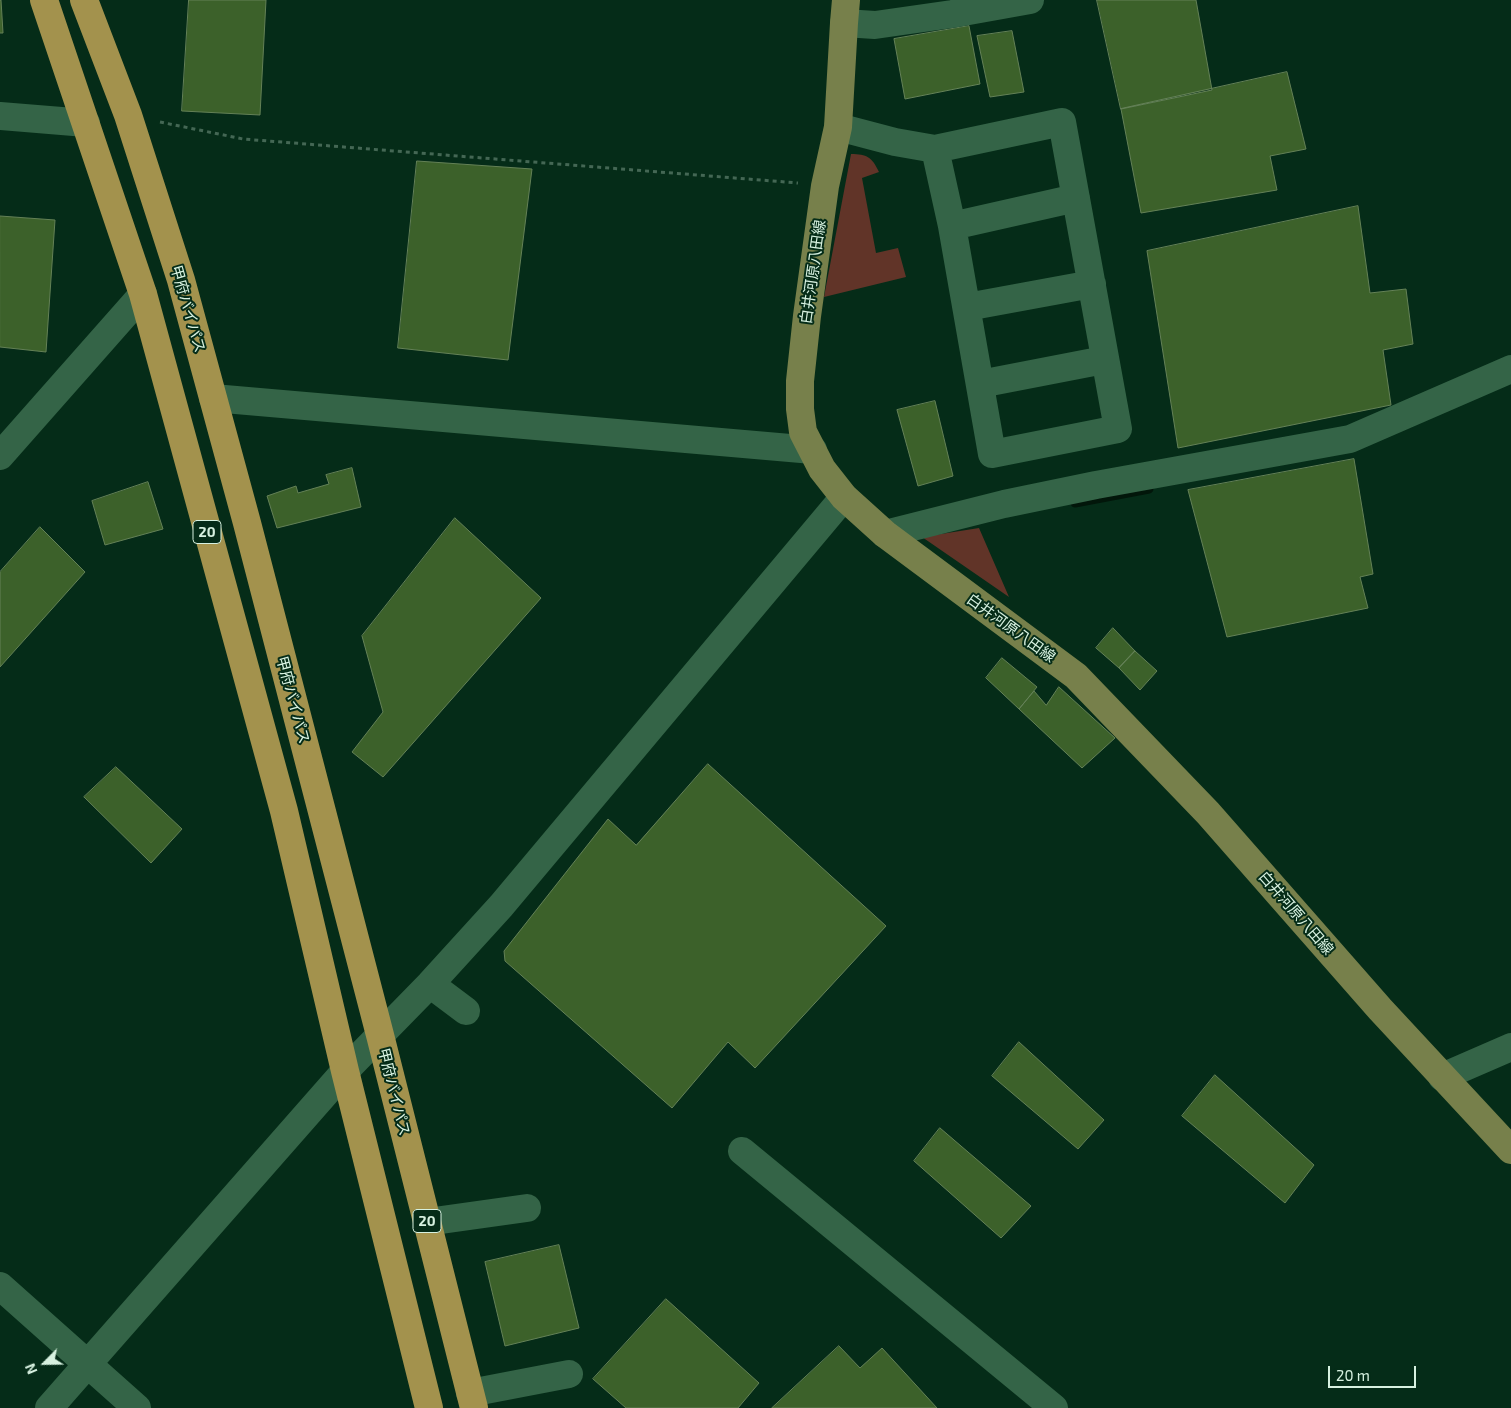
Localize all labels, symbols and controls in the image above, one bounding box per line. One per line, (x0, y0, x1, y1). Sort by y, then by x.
street label: 白井河原八田線 (797, 219, 829, 325)
street label: 甲府バイパス (167, 263, 209, 355)
road number: 20 (193, 520, 221, 544)
street label: 白井河原八田線 (963, 590, 1059, 666)
street label: 甲府バイパス (273, 654, 313, 746)
street label: 白井河原八田線 (1255, 867, 1337, 959)
street label: 甲府バイパス (374, 1046, 414, 1138)
road number: 20 (413, 1210, 441, 1232)
north arrow (20, 1338, 70, 1388)
scale bar (1331, 1356, 1418, 1388)
text: N (21, 1361, 41, 1377)
text: 20 m (1336, 1366, 1370, 1384)

